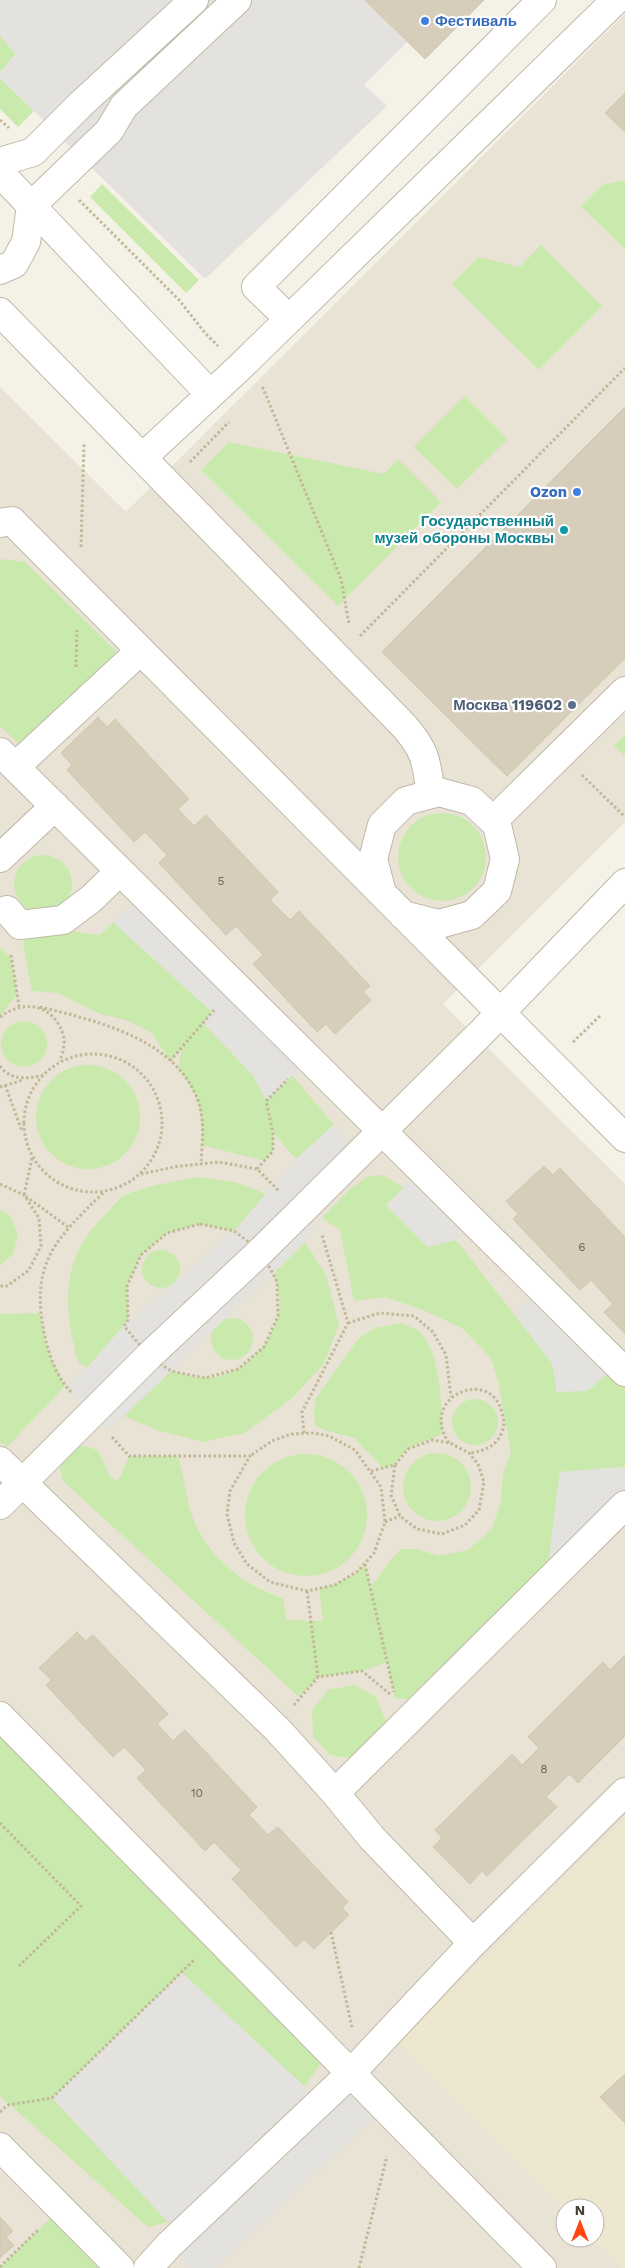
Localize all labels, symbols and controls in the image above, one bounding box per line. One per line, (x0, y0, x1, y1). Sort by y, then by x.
place label: Фестиваль (435, 12, 517, 30)
marker: Фестиваль (419, 15, 431, 27)
place label: Ozon (530, 483, 567, 501)
marker: Ozon (571, 486, 583, 498)
place label: Государственный музей обороны Москвы (374, 512, 554, 547)
marker: Государственный музей обороны Москвы (558, 524, 570, 536)
place label: Москва 119602 (453, 696, 562, 714)
marker: Москва 119602 (566, 699, 578, 711)
house number: 5 (218, 874, 225, 888)
house number: 6 (578, 1240, 586, 1254)
house number: 8 (540, 1762, 548, 1776)
house number: 10 (191, 1786, 203, 1800)
north arrow (555, 2198, 605, 2248)
text: N (575, 2202, 585, 2218)

